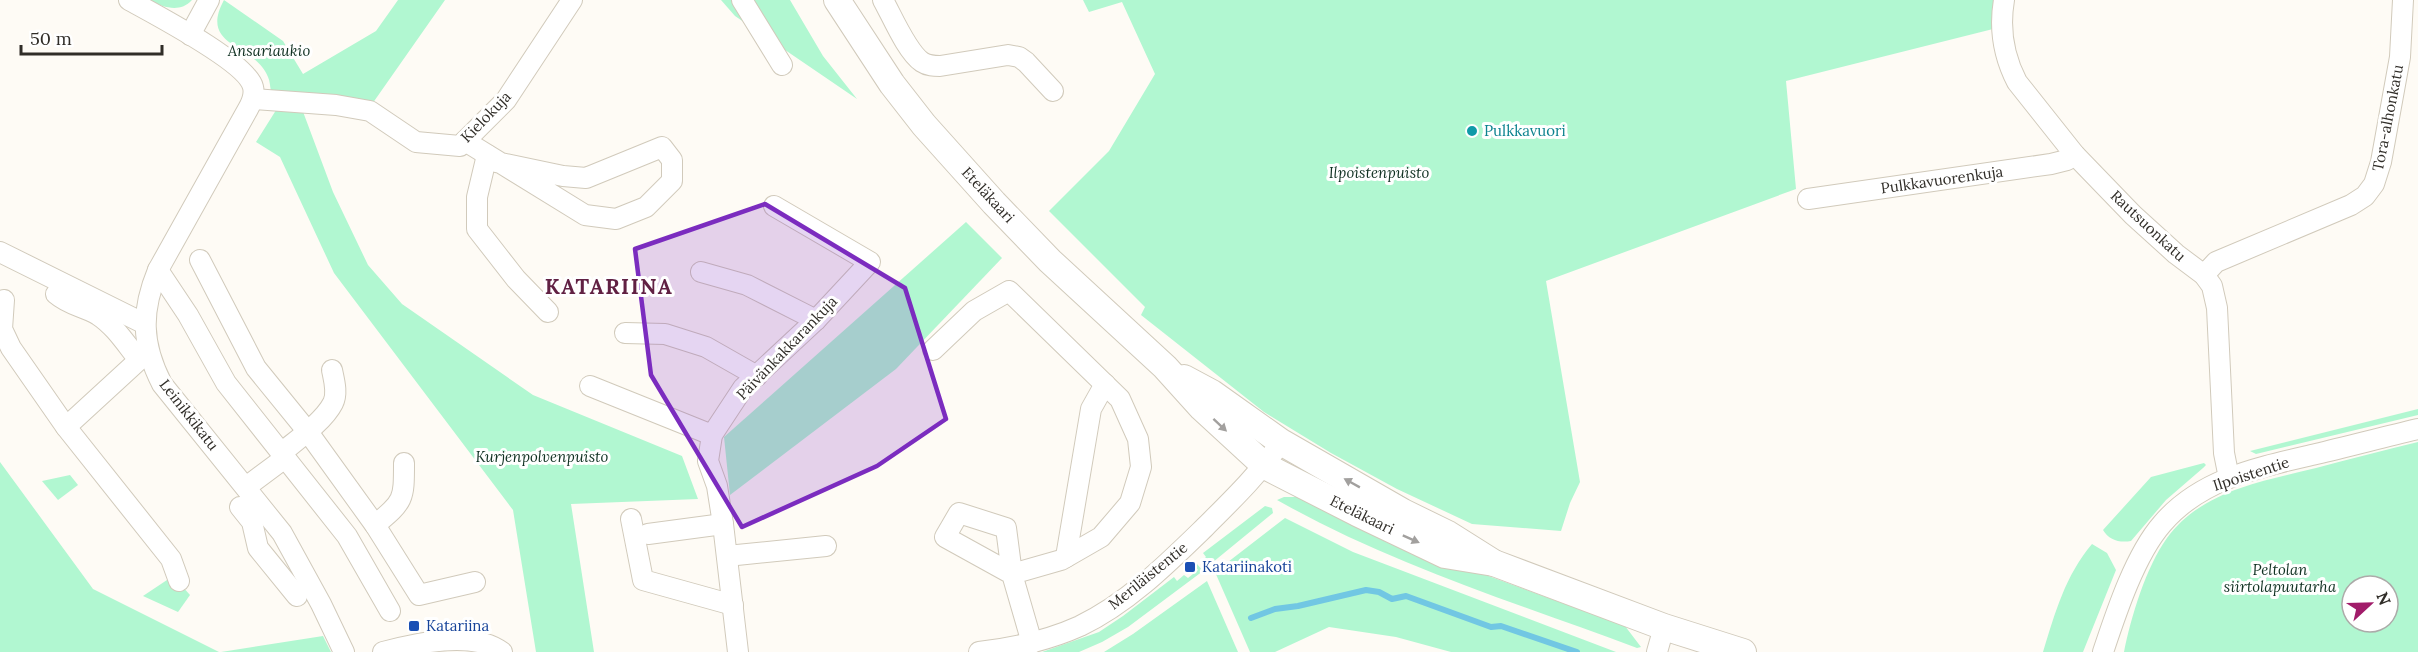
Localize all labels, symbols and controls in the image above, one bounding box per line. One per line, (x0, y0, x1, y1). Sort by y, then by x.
scale bar (21, 18, 162, 56)
text: 50 m (30, 27, 72, 50)
park label: Ansariaukio (227, 41, 310, 60)
street label: Tora-alhonkatu (2368, 63, 2407, 173)
street label: Kielokuja (457, 87, 515, 146)
place label: Pulkkavuori (1484, 121, 1566, 140)
marker: Pulkkavuori (1465, 124, 1479, 138)
street label: Pulkkavuorenkuja (1880, 161, 2005, 197)
street label: Eteläkaari (958, 163, 1019, 226)
park label: Ilpoistenpuisto (1329, 163, 1430, 182)
street label: Rautsuonkatu (2107, 186, 2190, 265)
district label: KATARIINA (545, 273, 673, 300)
street label: Päivänkakkarankuja (732, 292, 841, 403)
street label: Leinikkikatu (156, 375, 223, 454)
one-way arrow (1212, 418, 1227, 431)
park label: Kurjenpolvenpuisto (476, 447, 609, 466)
street label: Ilpoistentie (2210, 452, 2291, 495)
one-way arrow (1343, 478, 1360, 488)
street label: Eteläkaari (1327, 491, 1398, 538)
one-way arrow (1402, 534, 1420, 544)
street label: Meriläistentie (1104, 538, 1191, 613)
place label: Katariinakoti (1202, 557, 1292, 576)
marker: Katariinakoti (1183, 560, 1197, 574)
park label: Peltolan siirtolapuutarha (2224, 560, 2337, 596)
north arrow (2340, 574, 2400, 634)
text: N (2372, 589, 2395, 608)
place label: Katariina (426, 616, 489, 635)
marker: Katariina (407, 619, 421, 633)

